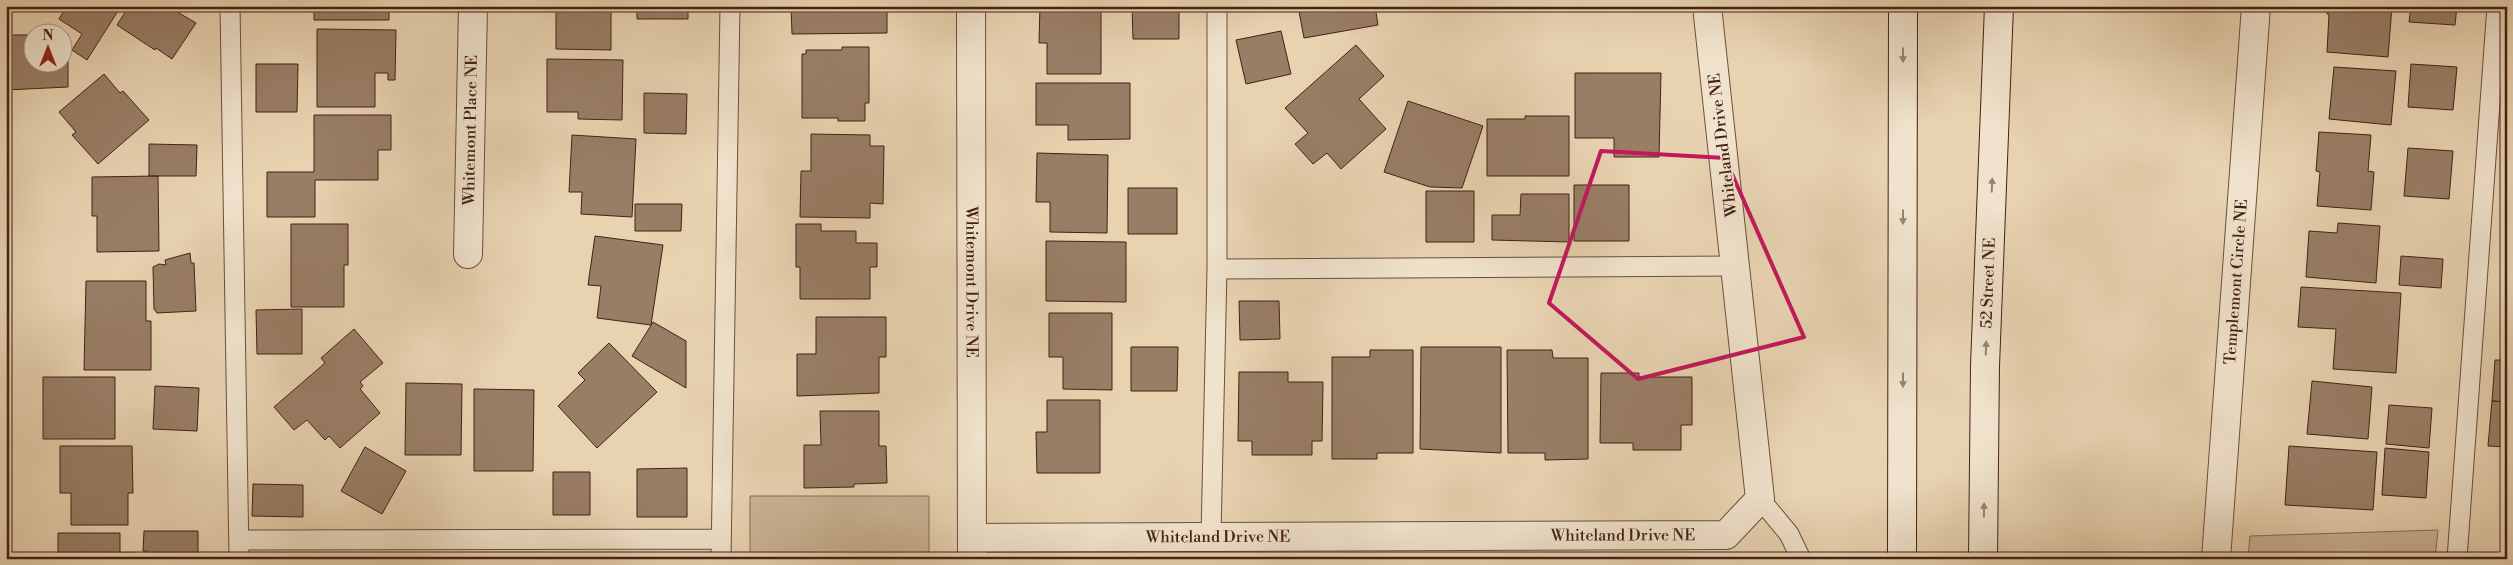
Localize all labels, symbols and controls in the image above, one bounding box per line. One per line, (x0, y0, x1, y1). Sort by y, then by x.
north arrow (22, 22, 72, 72)
text: N (42, 27, 54, 45)
one-way arrow (1899, 47, 1907, 63)
street label: Whitemont Place NE (459, 55, 482, 207)
street label: Whiteland Drive NE (1704, 72, 1742, 219)
one-way arrow (1989, 177, 1997, 193)
street label: Templemont Circle NE (2220, 198, 2252, 365)
street label: Whitemont Drive NE (961, 205, 982, 358)
one-way arrow (1899, 210, 1907, 226)
street label: 52 Street NE (1976, 237, 2000, 329)
one-way arrow (1982, 339, 1990, 355)
one-way arrow (1899, 372, 1907, 388)
one-way arrow (1980, 502, 1988, 518)
street label: Whiteland Drive NE (1550, 525, 1695, 546)
street label: Whiteland Drive NE (1145, 527, 1290, 547)

